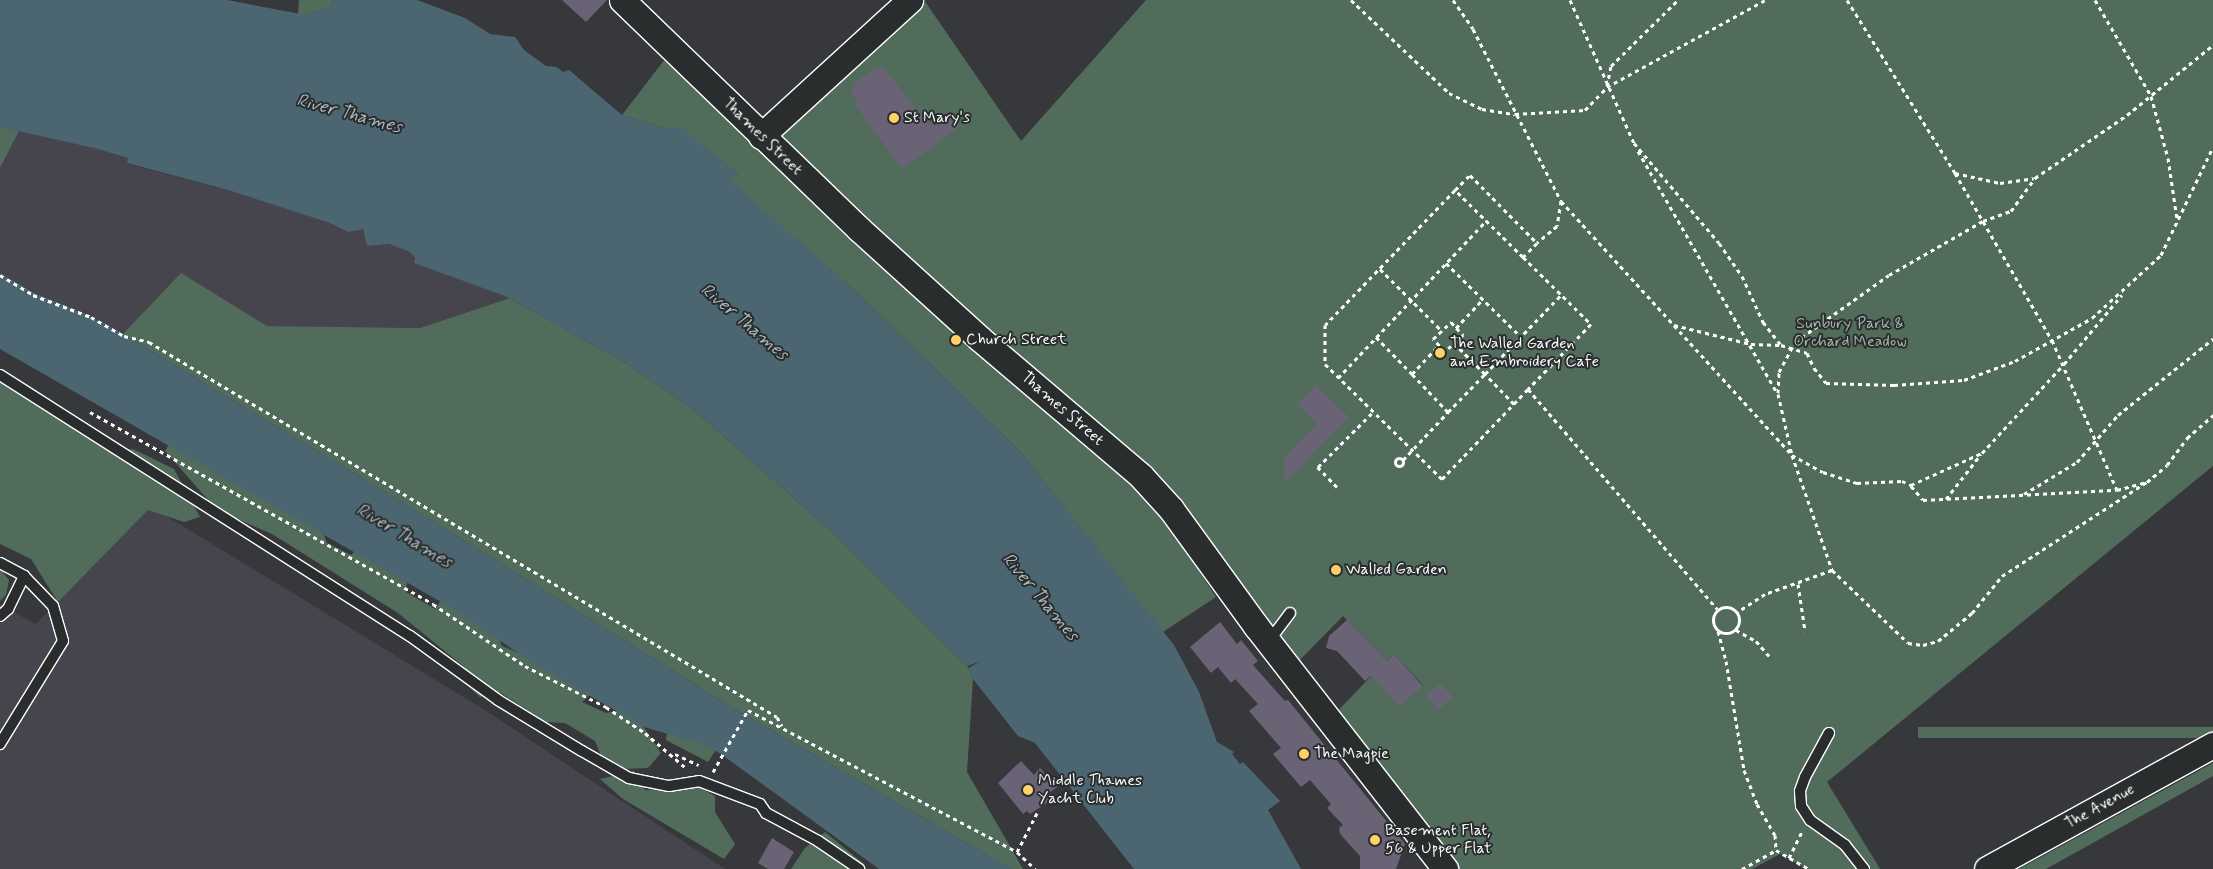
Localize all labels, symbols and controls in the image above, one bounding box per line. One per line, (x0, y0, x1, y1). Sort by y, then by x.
water label: River Thames (294, 90, 404, 138)
street label: Thames Street (717, 93, 807, 181)
place label: St Mary's (904, 108, 970, 128)
marker: St Mary's (888, 112, 900, 124)
water label: River Thames (696, 279, 792, 365)
park label: Sunbury Park & Orchard Meadow (1791, 314, 1909, 352)
place label: Church Street (966, 330, 1067, 350)
marker: Church Street (950, 334, 962, 346)
place label: The Walled Garden and Embroidery Cafe (1450, 334, 1593, 372)
marker: The Walled Garden and Embroidery Cafe (1434, 347, 1446, 359)
street label: Thames Street (1016, 367, 1108, 451)
water label: River Thames (352, 499, 456, 573)
water label: River Thames (997, 549, 1083, 645)
place label: Walled Garden (1346, 560, 1443, 580)
marker: Walled Garden (1330, 564, 1342, 576)
place label: The Magpie (1314, 744, 1390, 764)
marker: The Magpie (1298, 748, 1310, 760)
place label: Middle Thames Yacht Club (1038, 771, 1144, 809)
street label: The Avenue (2061, 780, 2139, 834)
marker: Middle Thames Yacht Club (1022, 784, 1034, 796)
place label: Basement Flat, 56 & Upper Flat (1385, 821, 1492, 859)
marker: Basement Flat, 56 & Upper Flat (1369, 834, 1381, 846)

